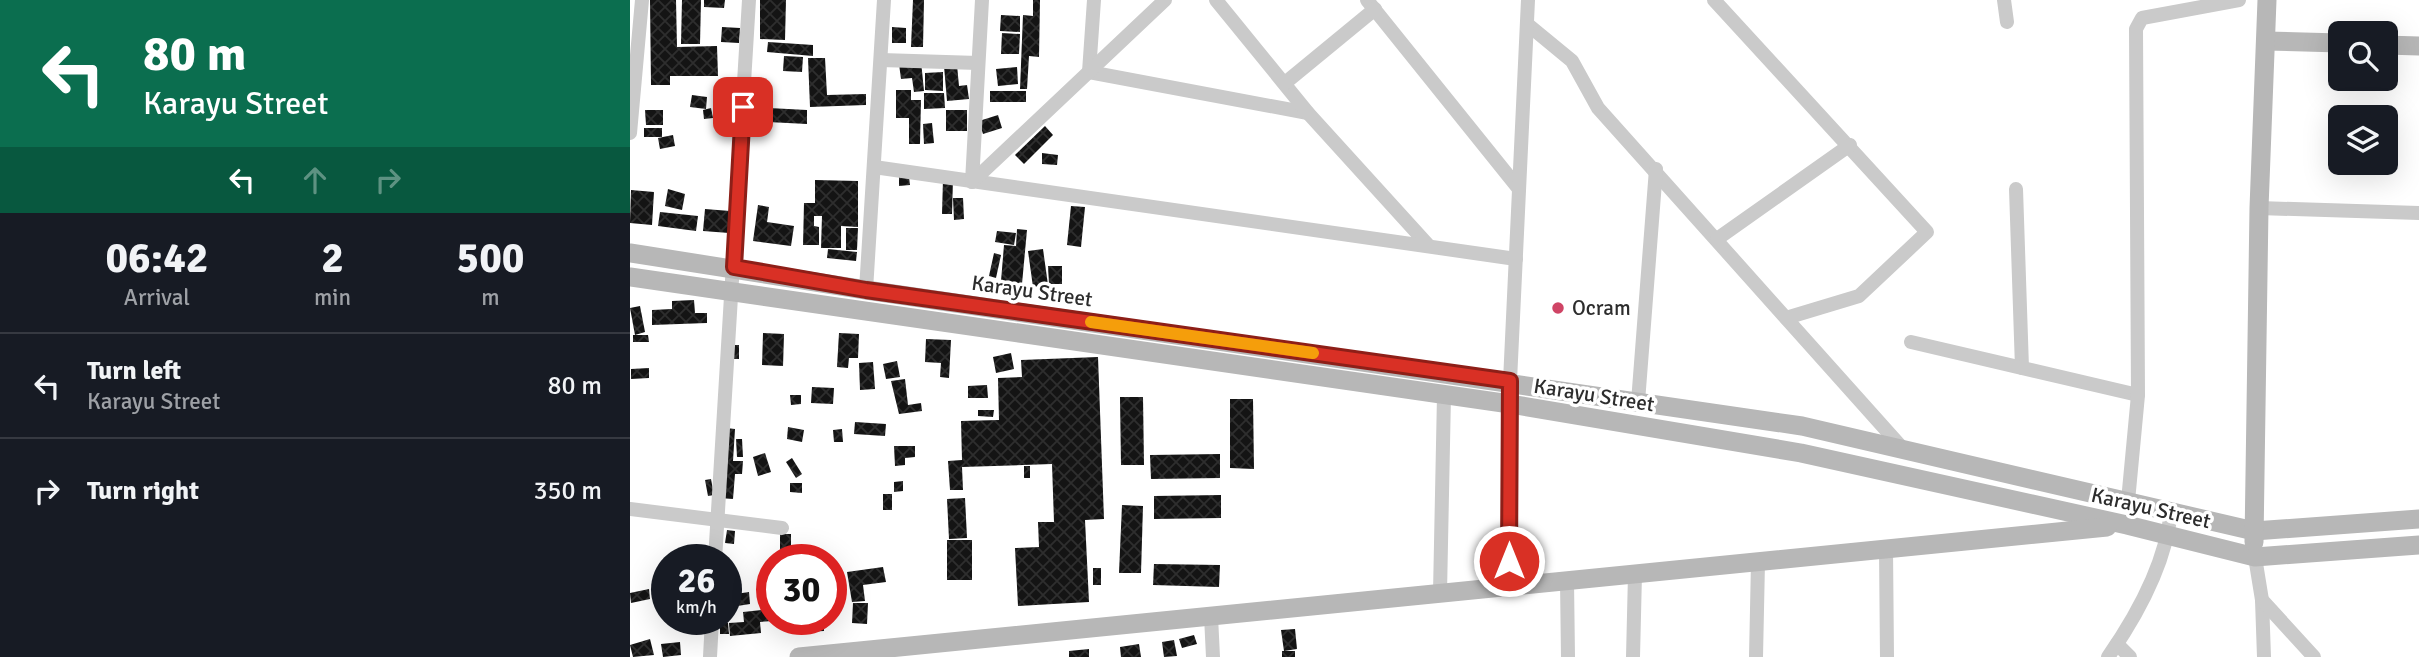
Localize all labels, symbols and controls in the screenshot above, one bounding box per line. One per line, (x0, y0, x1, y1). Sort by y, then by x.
map controls (2328, 21, 2398, 175)
button: search (2328, 21, 2398, 91)
text: 80 m (143, 24, 246, 84)
icon: left (28, 28, 119, 119)
pin (713, 77, 773, 137)
text: Karayu Street (143, 84, 329, 123)
icon: arrive (724, 88, 762, 126)
button: layers (2328, 105, 2398, 175)
icon: left (223, 161, 261, 199)
icon: ahead (296, 161, 334, 199)
icon: right (369, 161, 407, 199)
text: 06:42 (105, 233, 209, 284)
text: 2 (321, 233, 344, 284)
text: 500 (456, 233, 525, 284)
street label: Karayu Street (970, 270, 1094, 312)
text: Arrival (124, 283, 190, 312)
text: min (314, 283, 351, 312)
text: m (481, 283, 500, 312)
place label: Ocram (1572, 295, 1631, 321)
marker: Ocram (1550, 300, 1566, 316)
text: Turn left (87, 355, 181, 387)
icon: left (28, 367, 66, 405)
text: 80 m (547, 370, 602, 402)
street label: Karayu Street (1532, 373, 1656, 417)
text: Karayu Street (87, 387, 220, 416)
icon: right (28, 472, 66, 510)
text: Turn right (87, 475, 199, 507)
text: 350 m (533, 475, 602, 507)
street label: Karayu Street (2089, 482, 2213, 534)
position arrow (1472, 524, 1546, 598)
speed limit sign: 30 (756, 544, 847, 635)
text: 26 (678, 559, 715, 602)
text: km/h (676, 596, 717, 618)

